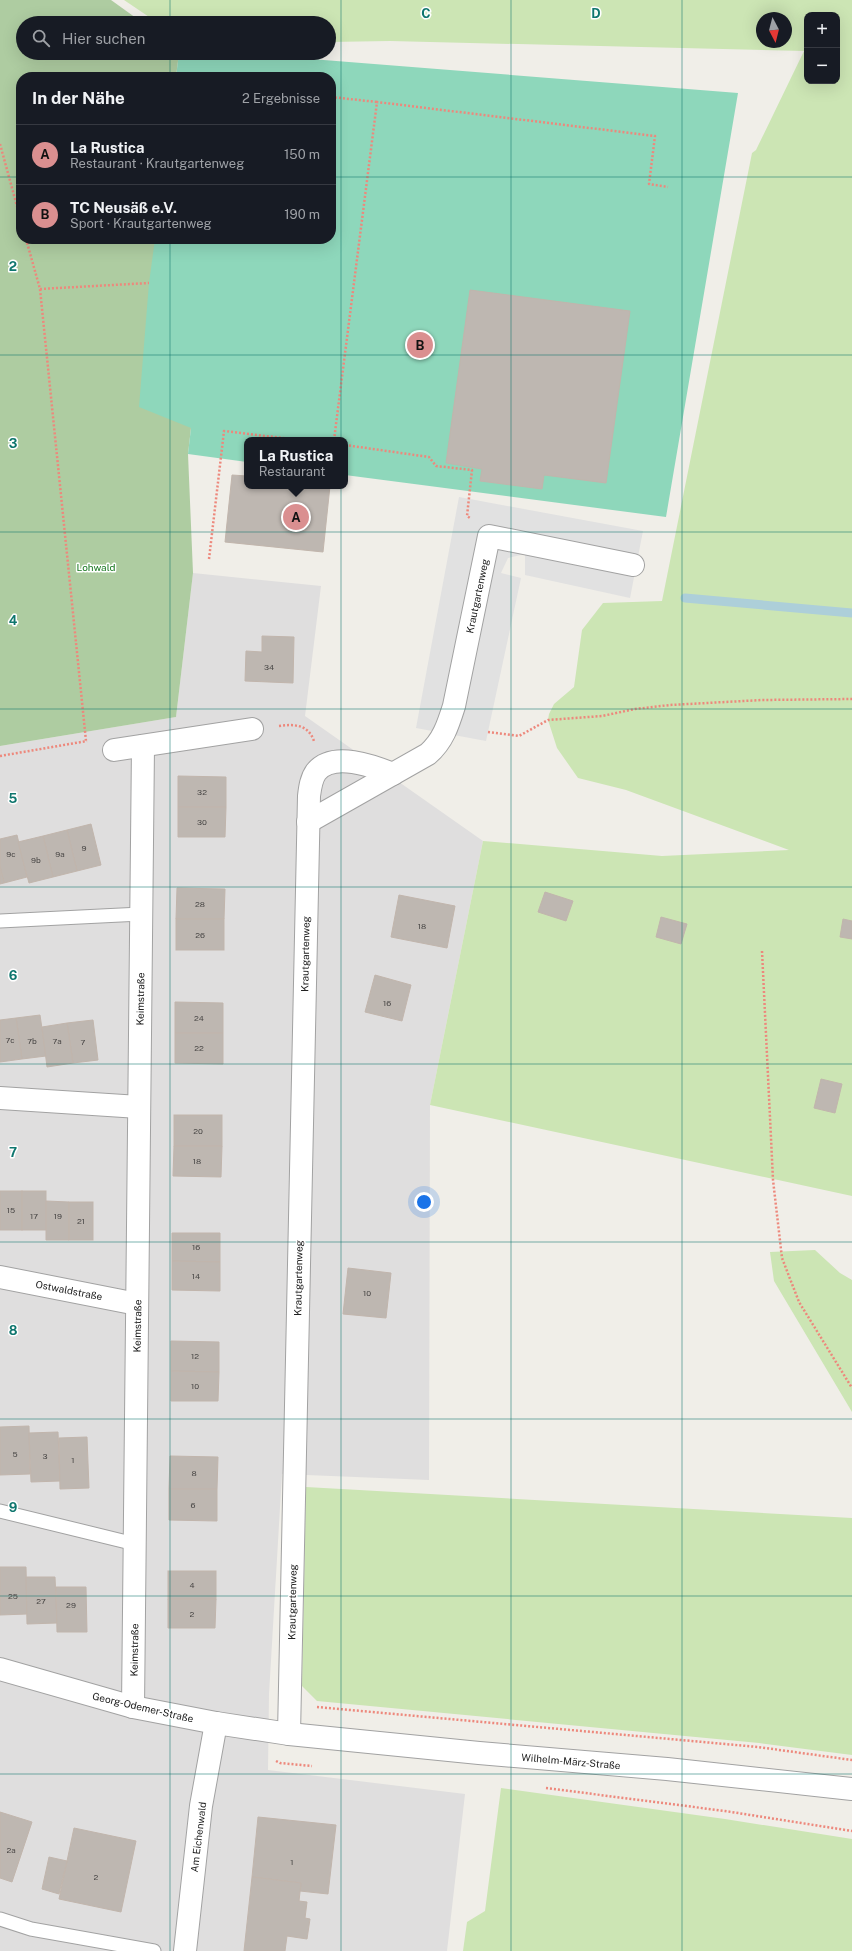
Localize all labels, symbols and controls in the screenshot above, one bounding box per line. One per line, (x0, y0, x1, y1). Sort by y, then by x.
text: C (421, 6, 431, 21)
text: D (591, 6, 601, 21)
north arrow (756, 12, 792, 48)
map controls (804, 12, 840, 84)
button: + (804, 12, 840, 48)
search box (16, 16, 336, 60)
icon: search (30, 27, 52, 49)
text: Hier suchen (62, 30, 145, 47)
button: − (804, 48, 840, 84)
text: In der Nähe (32, 88, 125, 108)
text: 2 Ergebnisse (242, 91, 320, 106)
text: La Rustica (70, 139, 144, 156)
text: A (40, 147, 50, 162)
text: 150 m (284, 147, 320, 162)
text: Restaurant · Krautgartenweg (70, 156, 244, 171)
text: TC Neusäß e.V. (70, 199, 177, 216)
text: B (41, 207, 49, 222)
text: 190 m (284, 207, 320, 222)
text: Sport · Krautgartenweg (70, 216, 212, 231)
text: 2 (9, 259, 17, 274)
pin: B (407, 330, 433, 360)
text: 3 (9, 436, 18, 451)
popup (244, 437, 348, 489)
text: La Rustica (259, 447, 333, 464)
text: Restaurant (259, 464, 325, 479)
pin: A (283, 502, 309, 532)
street label: Krautgartenweg (463, 558, 491, 634)
park label: Lohwald (77, 561, 115, 573)
text: 4 (9, 613, 18, 628)
house number: 34 (264, 662, 274, 672)
house number: 32 (197, 787, 207, 797)
text: 5 (9, 791, 18, 806)
house number: 30 (197, 817, 207, 827)
house number: 9 (82, 843, 87, 853)
house number: 9c (6, 849, 16, 859)
house number: 9a (55, 849, 65, 859)
house number: 9b (31, 855, 41, 865)
house number: 28 (195, 899, 205, 909)
street label: Krautgartenweg (298, 916, 312, 992)
house number: 18 (418, 921, 426, 931)
house number: 26 (195, 930, 205, 940)
text: 6 (9, 968, 18, 983)
street label: Keimstraße (134, 972, 146, 1026)
house number: 16 (383, 998, 391, 1008)
house number: 24 (194, 1013, 204, 1023)
house number: 7c (5, 1035, 15, 1045)
house number: 7b (27, 1036, 37, 1046)
house number: 7a (52, 1036, 62, 1046)
house number: 7 (81, 1037, 86, 1047)
house number: 22 (194, 1043, 204, 1053)
house number: 20 (193, 1126, 203, 1136)
text: 7 (9, 1145, 17, 1160)
house number: 18 (193, 1156, 201, 1166)
your location (414, 1192, 434, 1212)
house number: 15 (7, 1205, 15, 1215)
house number: 17 (30, 1211, 38, 1221)
house number: 19 (54, 1211, 62, 1221)
house number: 21 (77, 1216, 85, 1226)
street label: Krautgartenweg (291, 1240, 305, 1316)
house number: 16 (192, 1242, 200, 1252)
house number: 14 (192, 1271, 200, 1281)
street label: Ostwaldstraße (35, 1278, 104, 1302)
house number: 10 (363, 1288, 371, 1298)
street label: Keimstraße (131, 1299, 143, 1353)
text: 8 (9, 1323, 18, 1338)
house number: 12 (191, 1351, 199, 1361)
house number: 10 (191, 1381, 199, 1391)
house number: 5 (12, 1449, 18, 1459)
house number: 3 (42, 1451, 48, 1461)
house number: 1 (71, 1455, 75, 1465)
house number: 8 (191, 1468, 197, 1478)
text: 9 (9, 1500, 17, 1515)
house number: 6 (191, 1500, 196, 1510)
street label: Krautgartenweg (285, 1564, 299, 1640)
house number: 4 (189, 1580, 195, 1590)
house number: 25 (8, 1591, 18, 1601)
house number: 27 (36, 1596, 46, 1606)
house number: 29 (66, 1600, 76, 1610)
house number: 2 (190, 1609, 195, 1619)
street label: Keimstraße (128, 1623, 140, 1677)
street label: Georg-Odemer-Straße (91, 1690, 195, 1725)
street label: Wilhelm-März-Straße (521, 1751, 621, 1771)
street label: Am Eichenwald (188, 1801, 208, 1873)
house number: 2a (6, 1845, 16, 1855)
house number: 1 (290, 1857, 294, 1867)
house number: 2 (94, 1872, 99, 1882)

